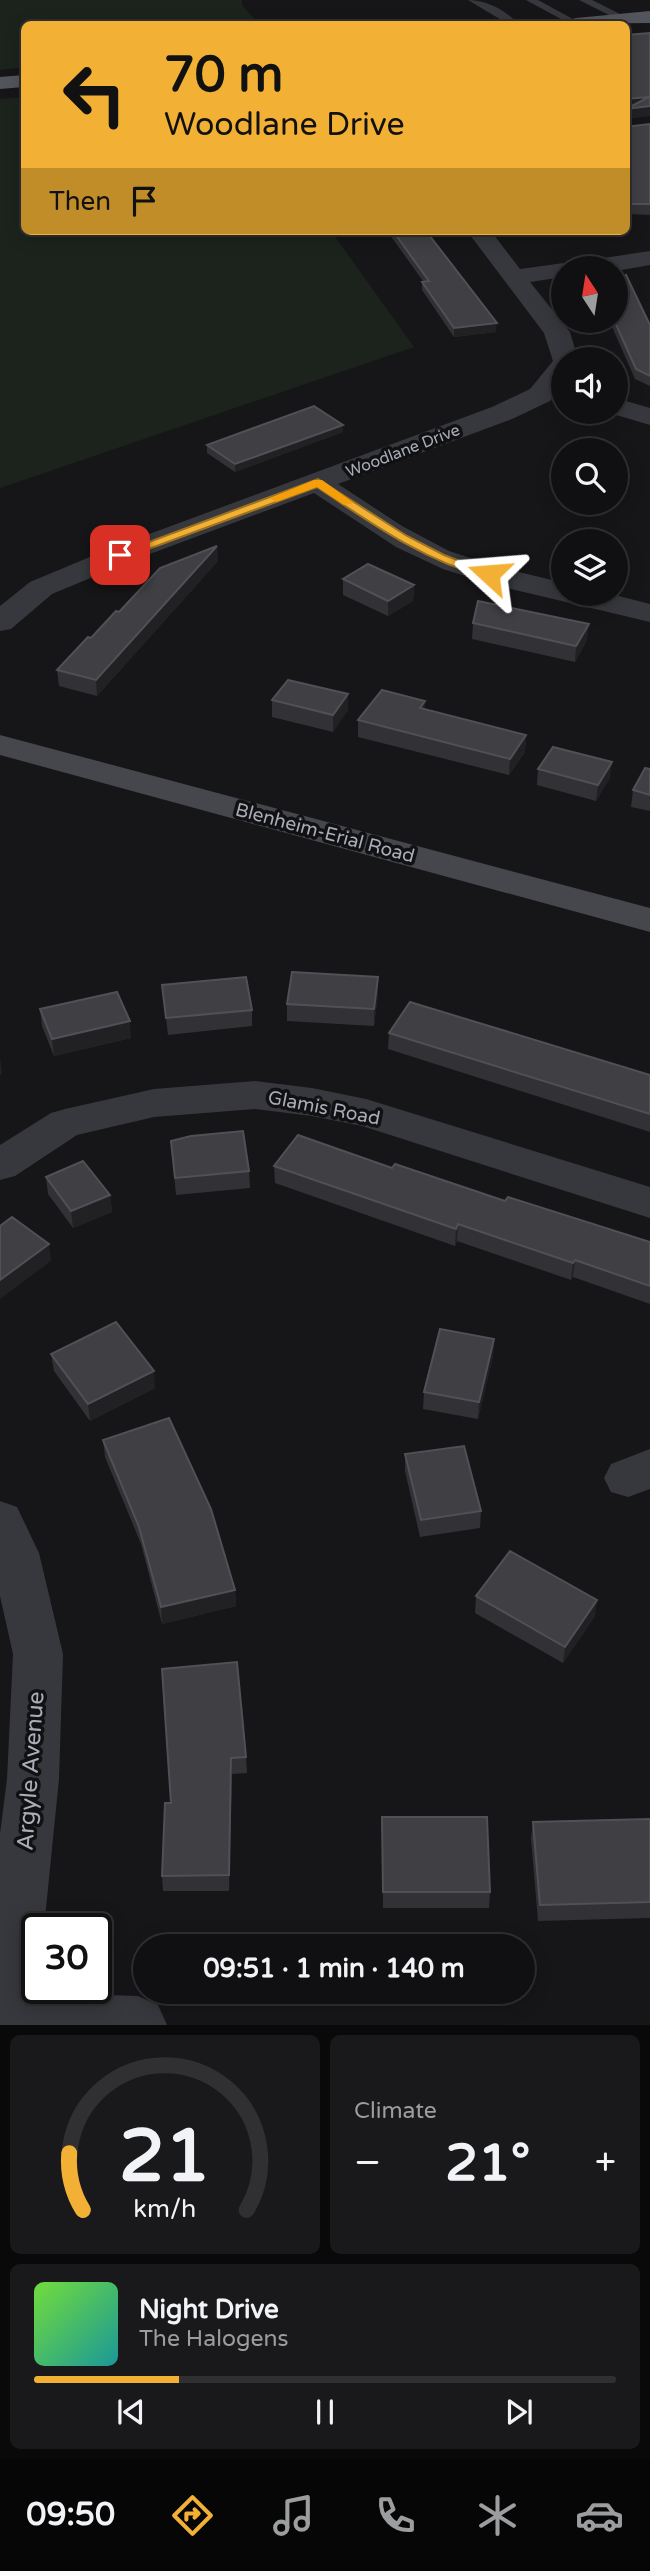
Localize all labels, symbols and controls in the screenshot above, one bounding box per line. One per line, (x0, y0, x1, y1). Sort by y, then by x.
text: 70 m (164, 46, 283, 105)
icon: left (49, 49, 140, 140)
text: Woodlane Drive (164, 106, 405, 144)
icon: arrive (125, 182, 163, 220)
text: Then (49, 186, 111, 217)
north arrow (551, 256, 628, 332)
map controls (551, 256, 628, 606)
button: sound (551, 347, 628, 424)
street label: Woodlane Drive (343, 420, 463, 482)
button: search (551, 438, 628, 515)
pin (90, 525, 150, 585)
button: layers (551, 529, 628, 606)
icon: arrive (101, 536, 139, 574)
position arrow (452, 537, 526, 611)
street label: Blenheim-Erial Road (233, 799, 417, 867)
street label: Glamis Road (266, 1086, 382, 1130)
street label: Argyle Avenue (11, 1691, 51, 1851)
speed limit sign: 30 (21, 1913, 112, 2004)
text: 09:51 · 1 min · 140 m (203, 1953, 465, 1984)
text: Climate (354, 2097, 437, 2125)
text: 21 (119, 2114, 211, 2202)
text: 21° (445, 2132, 530, 2195)
text: − (354, 2140, 381, 2186)
text: + (595, 2140, 616, 2186)
text: km/h (134, 2194, 196, 2224)
text: Night Drive (139, 2294, 279, 2325)
text: The Halogens (139, 2325, 288, 2353)
icon: previous (112, 2393, 150, 2431)
icon: pause (306, 2393, 344, 2431)
icon: next (500, 2393, 538, 2431)
icon: directions (168, 2491, 217, 2540)
icon: music (269, 2491, 318, 2540)
icon: phone (371, 2491, 420, 2540)
icon: climate (473, 2491, 522, 2540)
icon: car (575, 2491, 624, 2540)
text: 09:50 (26, 2496, 115, 2534)

